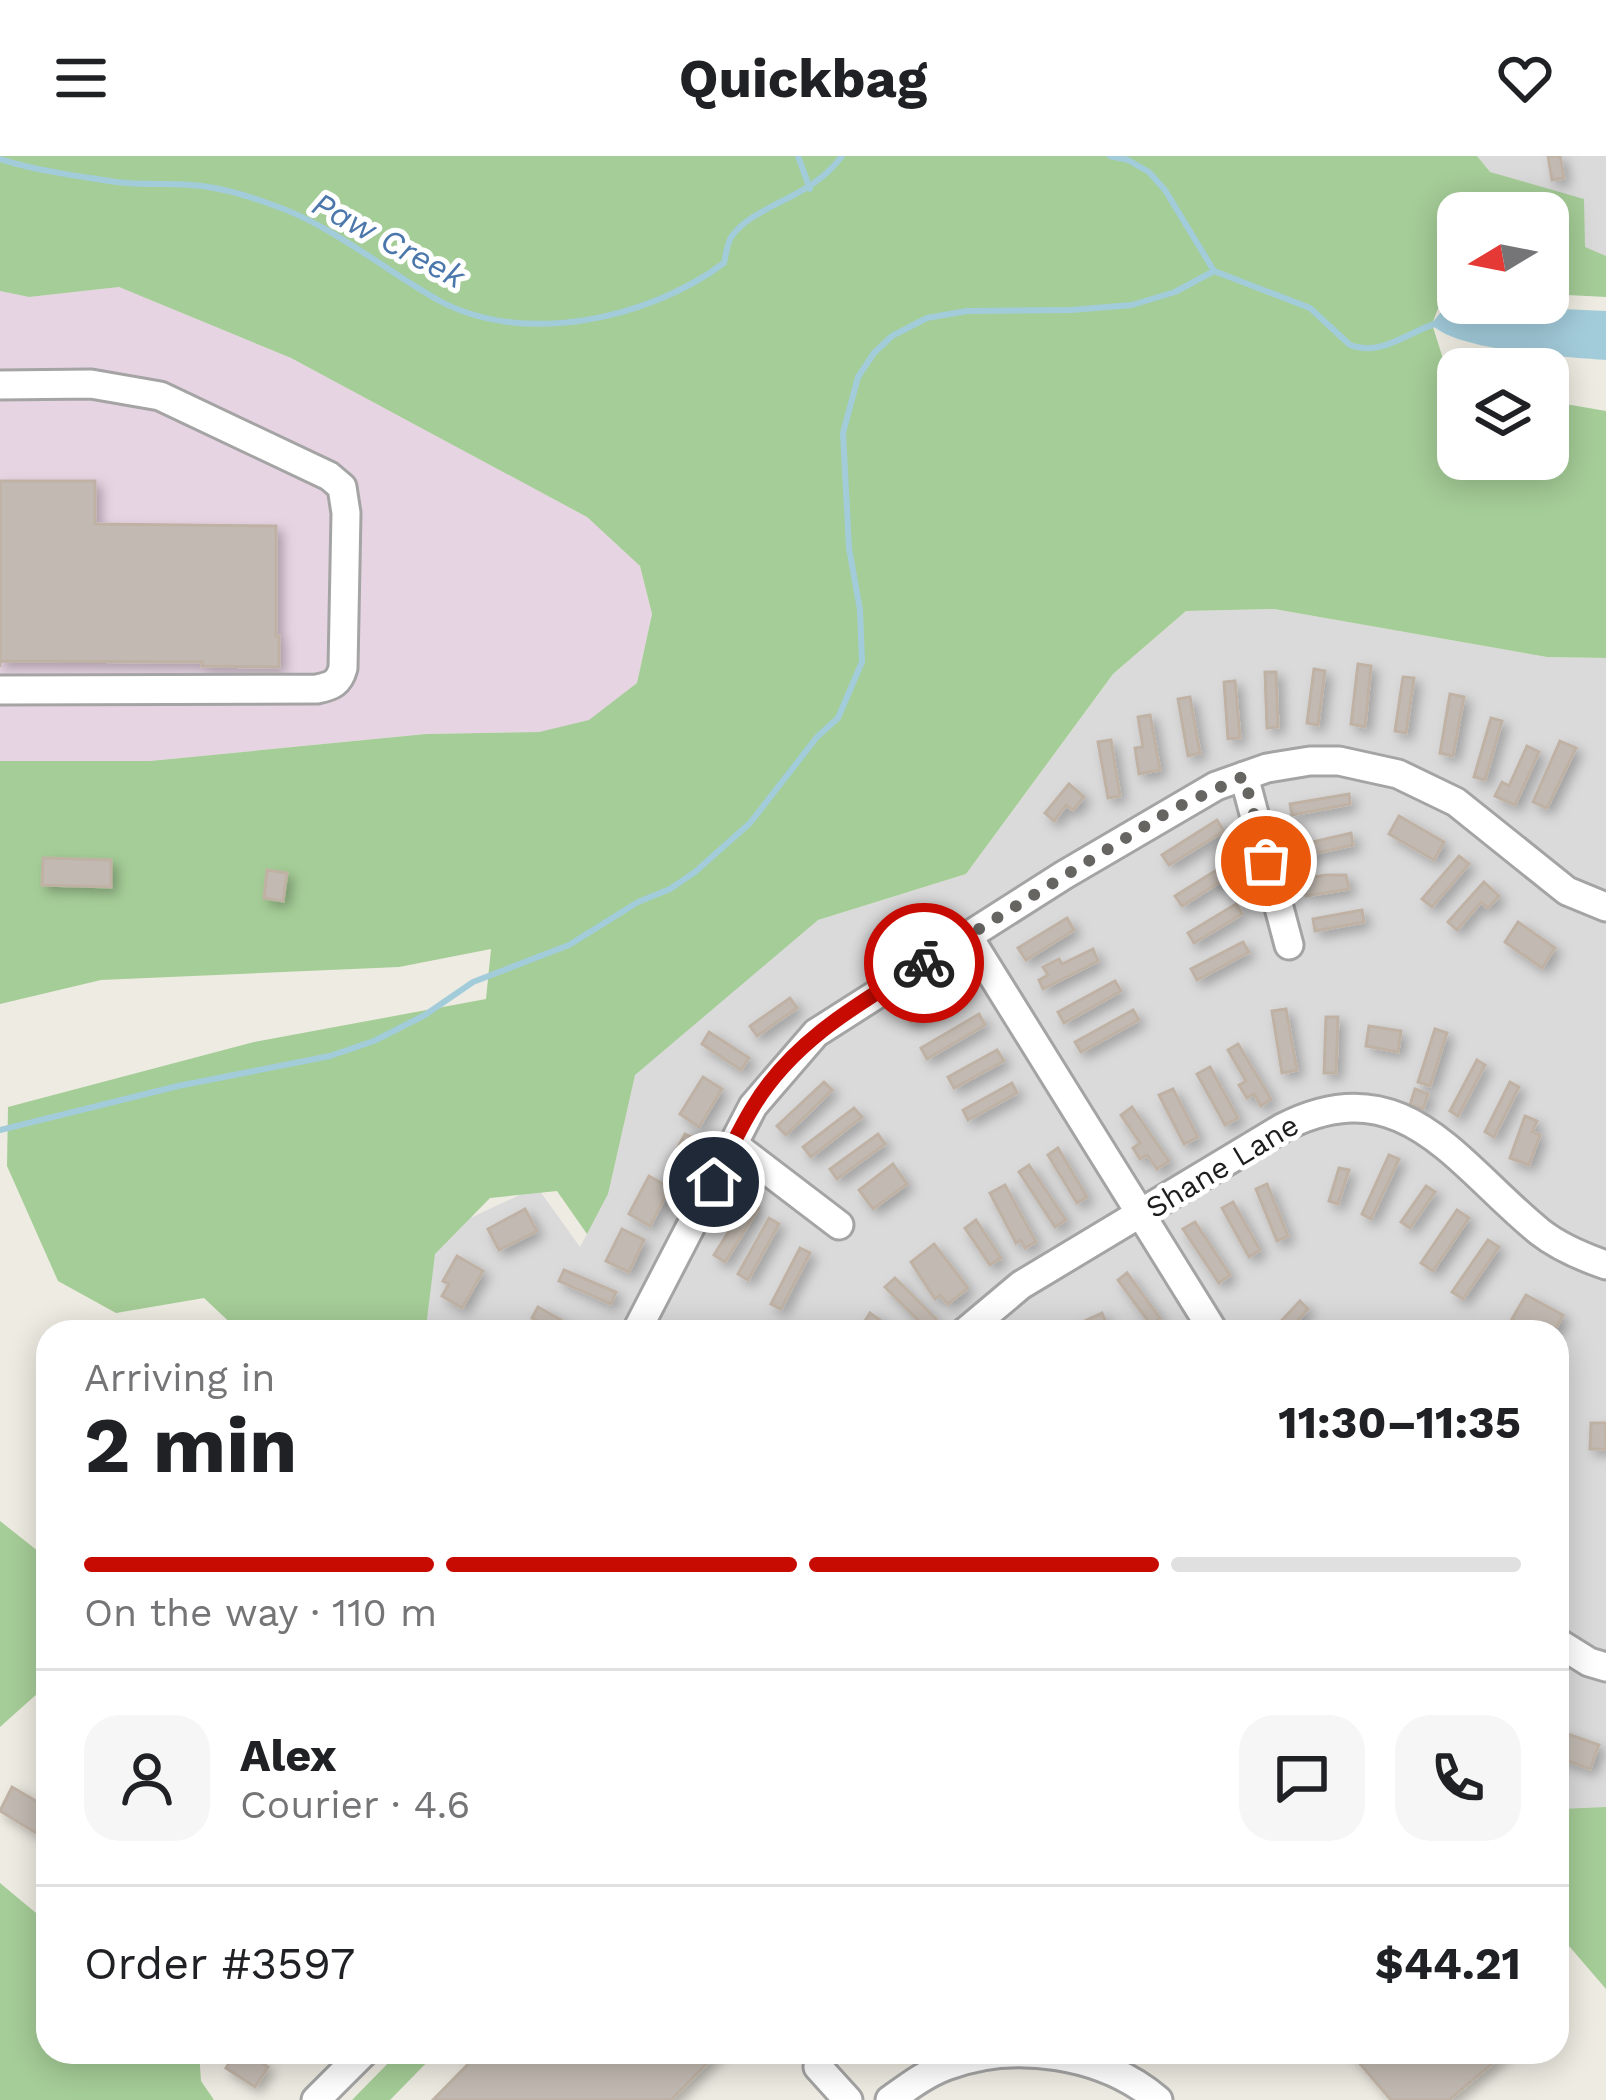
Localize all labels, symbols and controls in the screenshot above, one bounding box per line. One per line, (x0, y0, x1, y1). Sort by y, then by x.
icon: menu (48, 45, 114, 111)
icon: heart (1492, 45, 1558, 111)
text: Quickbag (679, 47, 927, 110)
water label: Paw Creek (306, 184, 473, 297)
north arrow (1437, 192, 1569, 324)
map controls (1437, 192, 1569, 480)
button: layers (1437, 348, 1569, 480)
pin (1215, 810, 1317, 912)
icon: bag (1233, 828, 1299, 894)
courier (864, 903, 984, 1023)
icon: bike (891, 930, 957, 996)
street label: Shane Lane (1139, 1107, 1305, 1225)
pin (663, 1131, 765, 1233)
icon: home (681, 1149, 747, 1215)
text: Arriving in (84, 1355, 275, 1400)
text: 11:30–11:35 (1278, 1396, 1521, 1449)
text: 2 min (84, 1399, 297, 1491)
text: On the way · 110 m (84, 1590, 437, 1635)
button: person (84, 1715, 210, 1841)
button: chat (1239, 1715, 1365, 1841)
button: phone (1395, 1715, 1521, 1841)
text: Alex (240, 1729, 337, 1782)
text: Courier · 4.6 (240, 1782, 470, 1827)
text: Order #3597 (84, 1937, 355, 1990)
text: $44.21 (1375, 1937, 1521, 1990)

